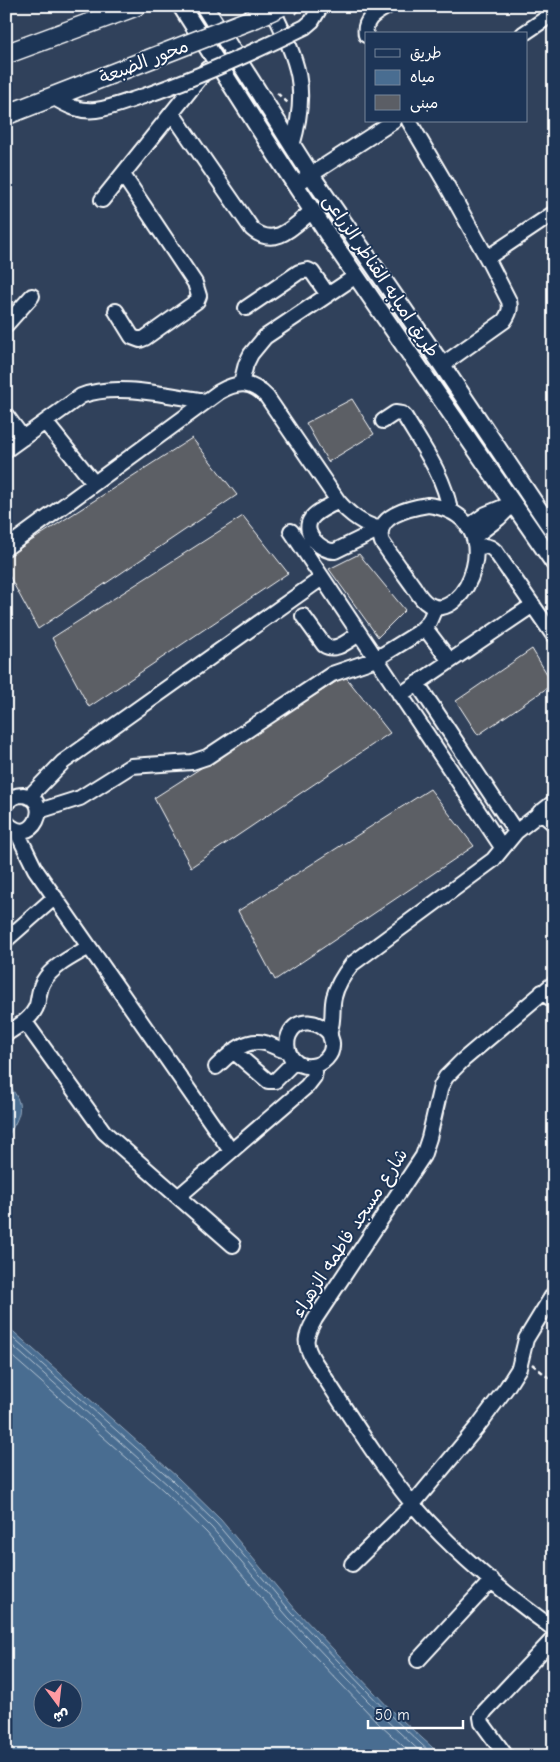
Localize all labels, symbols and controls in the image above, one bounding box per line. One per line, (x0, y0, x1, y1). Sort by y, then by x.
legend (365, 32, 528, 122)
street label: محور الضبعة (96, 35, 192, 89)
text: طريق (410, 44, 442, 62)
text: مياه (410, 68, 435, 86)
text: مبنى (410, 94, 438, 113)
street label: طريق امبابه القناطر الزراعى (319, 191, 443, 361)
street label: شارع مسجد فاطمه الزهراء (288, 1145, 413, 1322)
north arrow (32, 1680, 82, 1730)
scale bar (368, 1697, 462, 1729)
text: ش (52, 1706, 71, 1726)
text: 50 m (375, 1706, 410, 1724)

